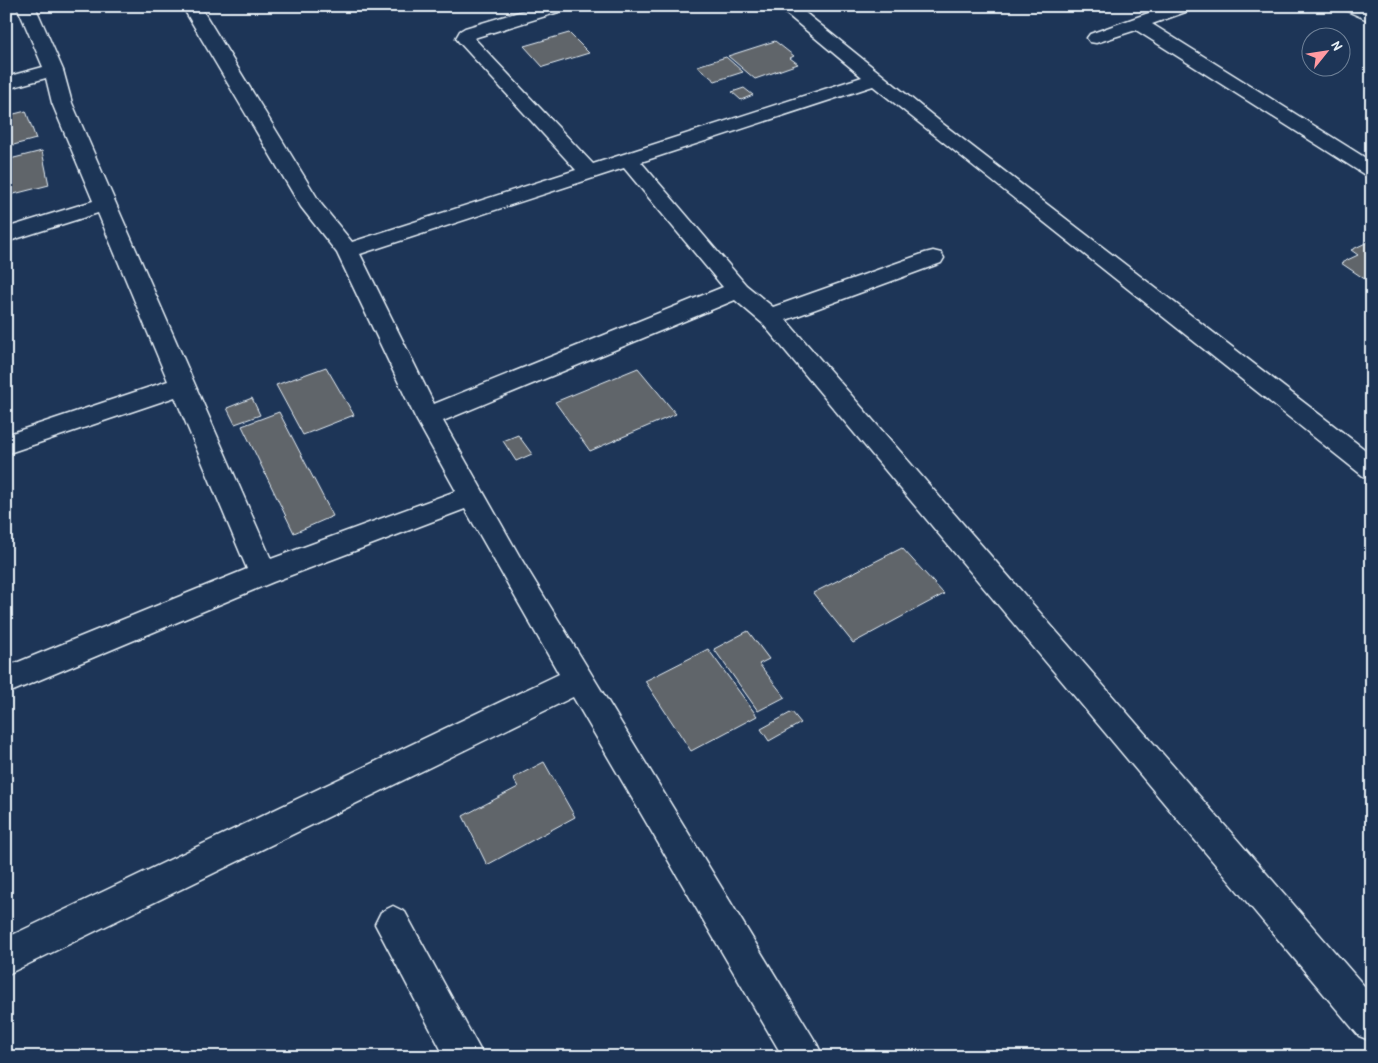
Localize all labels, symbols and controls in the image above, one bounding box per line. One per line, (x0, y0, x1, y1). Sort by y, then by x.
north arrow (1300, 28, 1350, 78)
text: N (1328, 37, 1348, 54)

